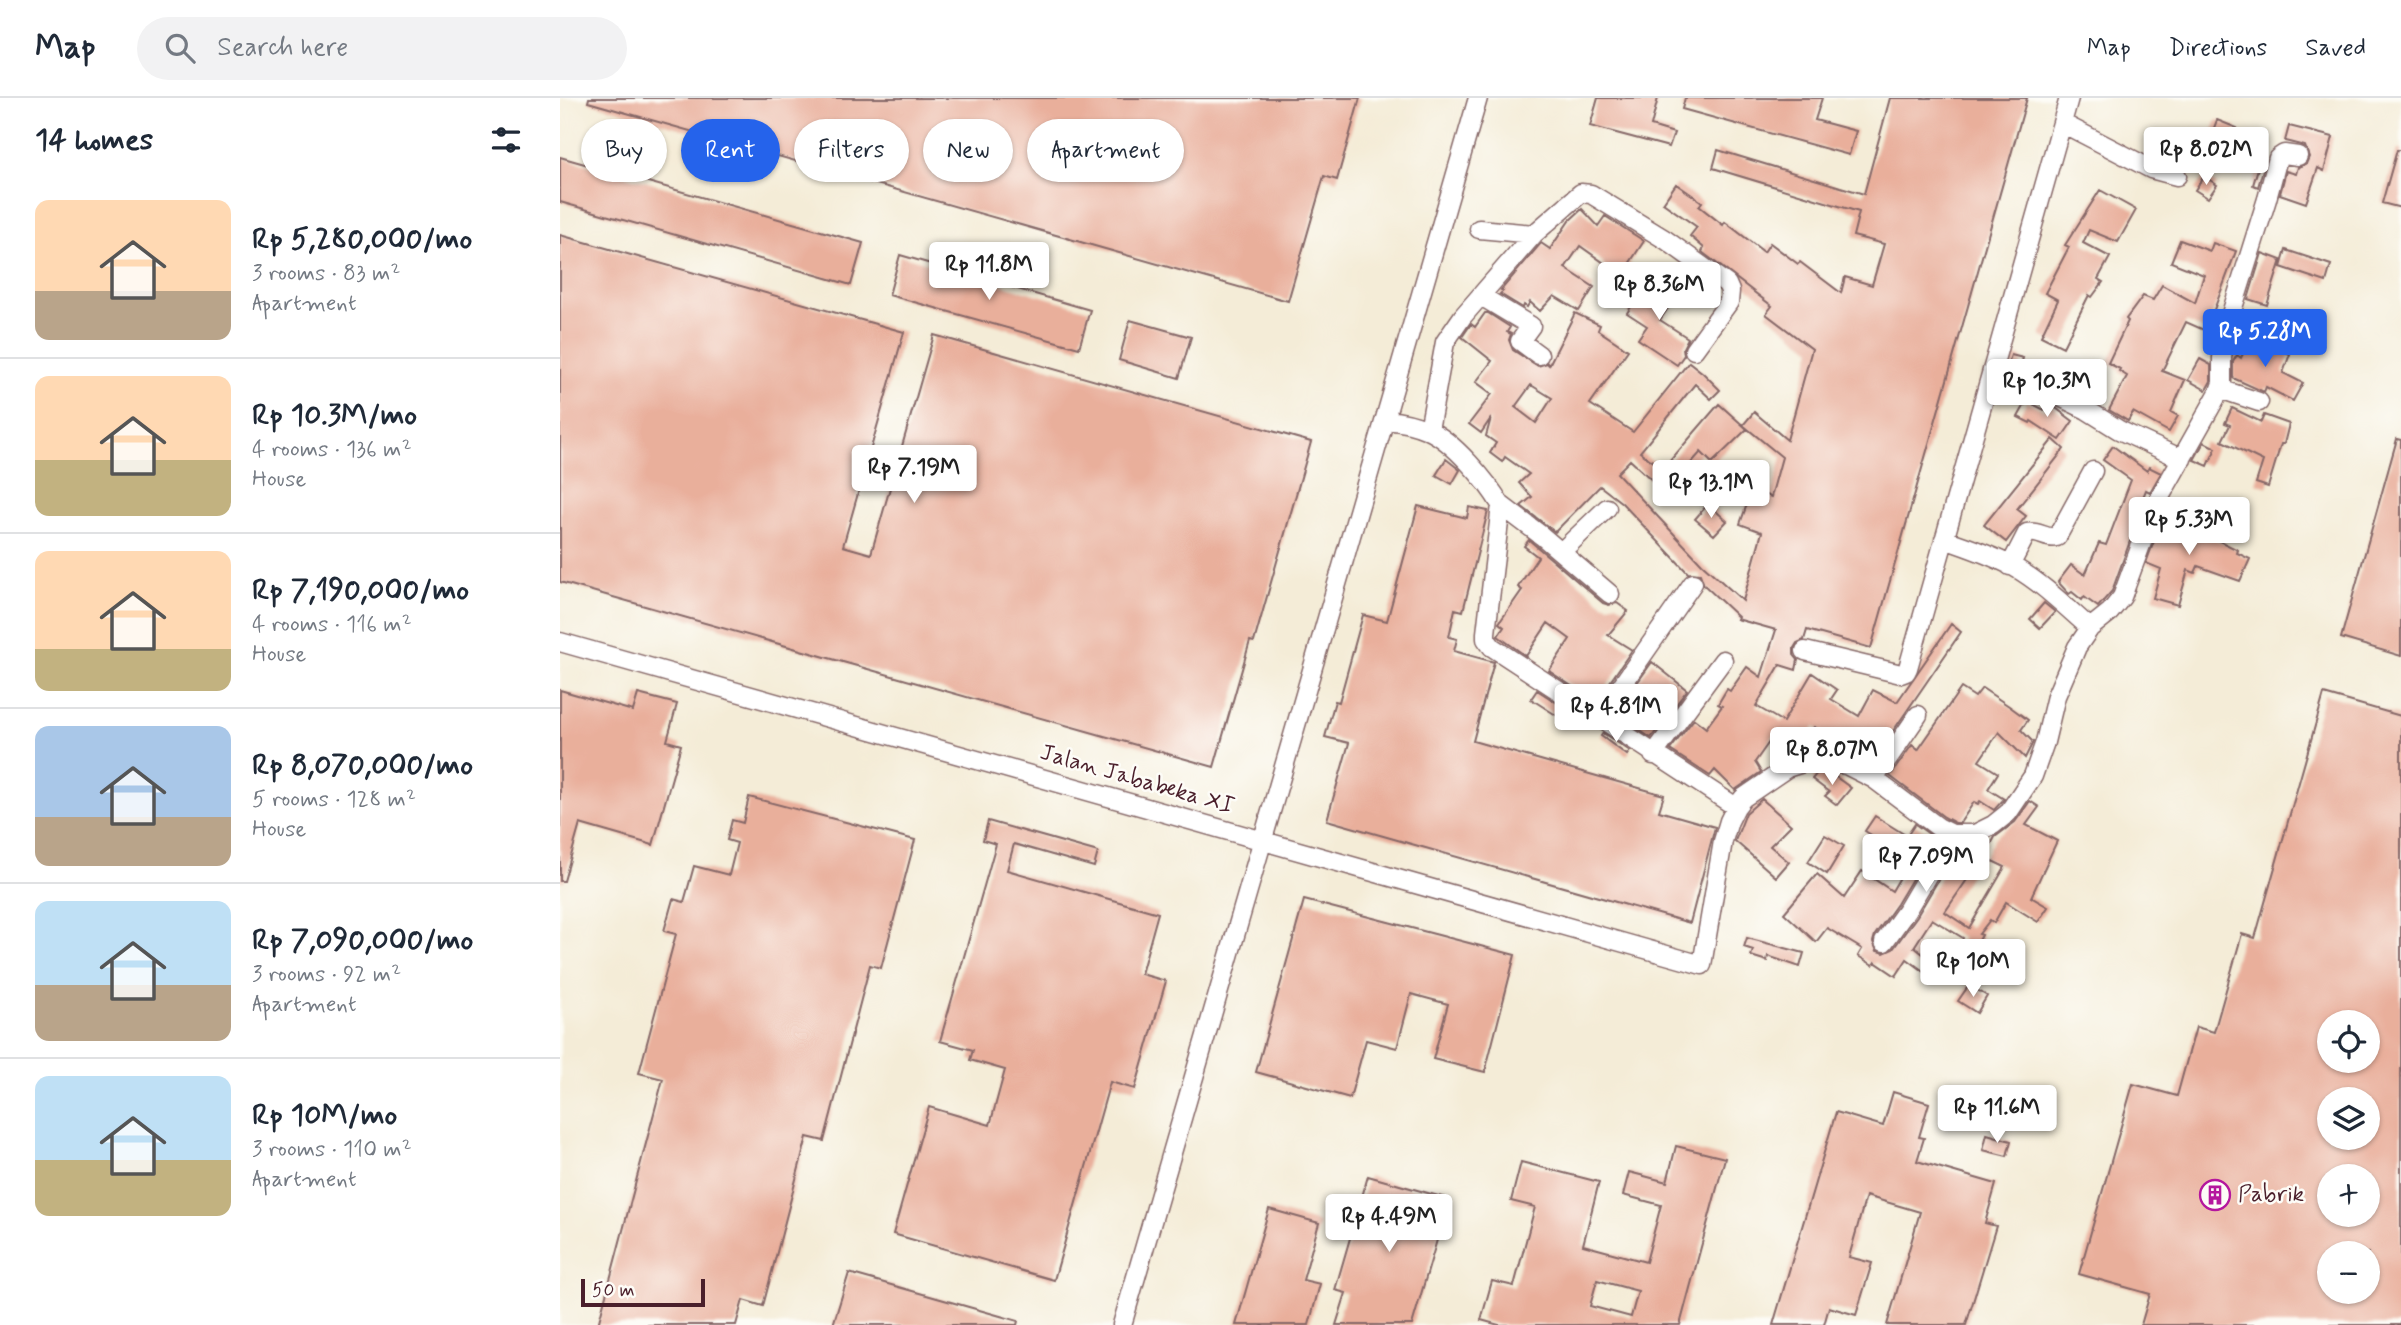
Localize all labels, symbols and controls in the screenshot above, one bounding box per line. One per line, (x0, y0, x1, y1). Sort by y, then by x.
search box (137, 17, 627, 80)
text: Map (35, 26, 95, 70)
icon: search (161, 29, 199, 67)
text: Search here (217, 31, 348, 65)
text: Map (2087, 33, 2131, 64)
text: Directions (2169, 33, 2267, 64)
text: Saved (2305, 33, 2366, 64)
chip: Buy (581, 119, 667, 182)
chip: Rent (681, 119, 780, 182)
chip: Filters (794, 119, 909, 182)
chip: New (923, 119, 1013, 182)
chip: Apartment (1027, 119, 1184, 182)
text: 14 homes (35, 121, 153, 160)
icon: filters (487, 121, 525, 159)
pin: Rp 8.02M (2134, 127, 2278, 187)
text: Rp 8.02M (2160, 135, 2252, 165)
text: Rp 5,280,000/mo (252, 220, 472, 259)
icon: home (91, 228, 175, 312)
pin: Rp 11.8M (917, 242, 1061, 302)
text: Rp 11.8M (945, 250, 1033, 280)
text: 3 rooms · 83 m² (252, 259, 400, 289)
pin: Rp 8.36M (1587, 262, 1731, 322)
text: Rp 8.36M (1614, 270, 1704, 300)
text: Apartment (252, 289, 357, 319)
pin: Rp 5.28M (2193, 310, 2337, 369)
text: Rp 5.28M (2219, 317, 2311, 347)
pin: Rp 10.3M (1975, 360, 2119, 419)
text: Rp 10.3M (2003, 367, 2091, 397)
text: Rp 10.3M/mo (252, 396, 417, 435)
icon: home (91, 404, 175, 488)
text: 4 rooms · 136 m² (252, 435, 412, 465)
pin: Rp 7.19M (842, 446, 986, 505)
text: Rp 7.19M (868, 453, 960, 483)
pin: Rp 13.1M (1639, 460, 1783, 520)
text: House (252, 465, 306, 495)
text: Rp 13.1M (1669, 468, 1753, 498)
pin: Rp 5.33M (2117, 498, 2261, 557)
text: Rp 5.33M (2145, 505, 2233, 535)
text: Rp 7,190,000/mo (252, 571, 469, 610)
icon: home (91, 579, 175, 663)
text: 4 rooms · 116 m² (252, 610, 412, 640)
text: House (252, 640, 306, 670)
pin: Rp 4.81M (1544, 684, 1688, 744)
text: Rp 4.81M (1571, 692, 1661, 722)
pin: Rp 8.07M (1760, 728, 1904, 787)
text: Rp 8.07M (1786, 735, 1878, 765)
street label: Jalan Jababeka XI (1036, 738, 1238, 822)
text: Rp 8,070,000/mo (252, 746, 473, 785)
icon: home (91, 754, 175, 838)
text: 5 rooms · 128 m² (252, 785, 416, 815)
text: House (252, 815, 306, 845)
pin: Rp 7.09M (1854, 834, 1998, 894)
text: Rp 7.09M (1878, 842, 1974, 872)
text: Rp 7,090,000/mo (252, 921, 473, 960)
icon: home (91, 929, 175, 1013)
pin: Rp 10M (1916, 940, 2030, 999)
text: Rp 10M (1936, 947, 2010, 977)
text: 3 rooms · 92 m² (252, 960, 401, 990)
text: Apartment (252, 990, 357, 1020)
map controls (2317, 1010, 2380, 1304)
button: locate (2317, 1010, 2380, 1073)
pin: Rp 11.6M (1925, 1086, 2069, 1145)
button: layers (2317, 1087, 2380, 1150)
text: Rp 11.6M (1954, 1093, 2040, 1123)
text: Rp 10M/mo (252, 1096, 397, 1135)
icon: home (91, 1104, 175, 1188)
text: 3 rooms · 110 m² (252, 1135, 412, 1165)
button: + (2317, 1164, 2380, 1227)
text: Apartment (252, 1165, 357, 1195)
building icon: Pabrik (2198, 1178, 2232, 1212)
place label: Pabrik (2238, 1180, 2304, 1210)
pin: Rp 4.49M (1317, 1194, 1461, 1254)
text: Rp 4.49M (1341, 1202, 1437, 1232)
button: − (2317, 1241, 2380, 1304)
scale bar (581, 1276, 705, 1308)
text: 50 m (592, 1278, 635, 1303)

